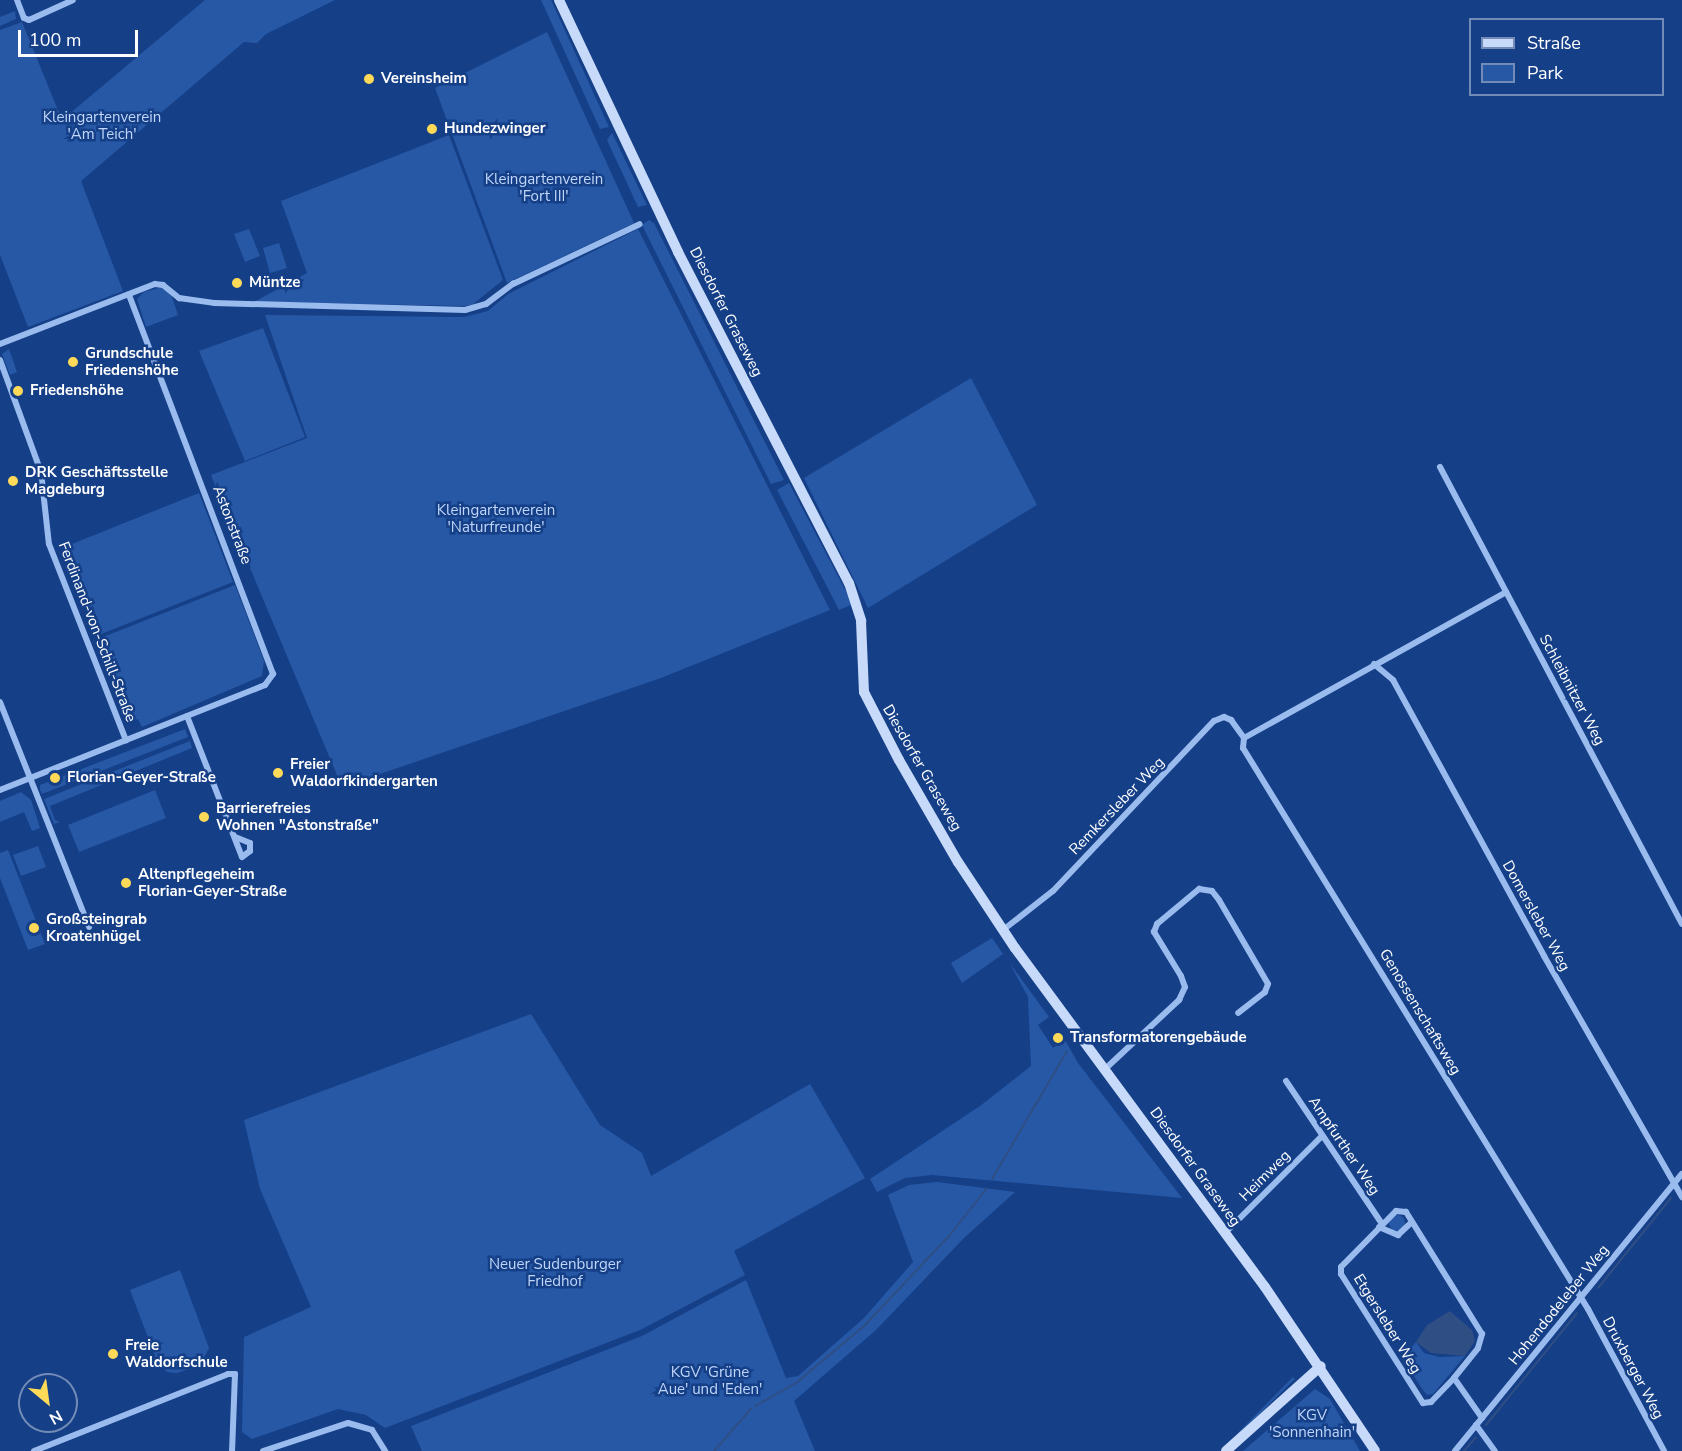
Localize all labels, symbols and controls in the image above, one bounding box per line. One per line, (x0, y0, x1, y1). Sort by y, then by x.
scale bar (21, 18, 141, 56)
legend (1469, 18, 1664, 96)
text: 100 m (29, 28, 81, 52)
text: Straße (1527, 31, 1581, 55)
text: Park (1527, 61, 1563, 85)
place label: Vereinsheim (381, 70, 467, 88)
marker: Vereinsheim (362, 72, 376, 86)
park label: Kleingartenverein 'Am Teich' (43, 108, 161, 143)
place label: Hundezwinger (444, 120, 546, 138)
marker: Hundezwinger (425, 122, 439, 136)
park label: Kleingartenverein 'Fort III' (485, 170, 603, 205)
street label: Diesdorfer Graseweg (685, 244, 767, 380)
place label: Müntze (249, 274, 300, 292)
marker: Müntze (230, 276, 244, 290)
place label: Grundschule Friedenshöhe (85, 344, 179, 379)
marker: Grundschule Friedenshöhe (66, 355, 80, 369)
place label: Friedenshöhe (30, 382, 124, 400)
marker: Friedenshöhe (11, 384, 25, 398)
place label: DRK Geschäftsstelle Magdeburg (25, 463, 168, 498)
marker: DRK Geschäftsstelle Magdeburg (6, 474, 20, 488)
street label: Astonstraße (209, 483, 255, 567)
park label: Kleingartenverein 'Naturfreunde' (437, 501, 555, 536)
street label: Ferdinand-von-Schill-Straße (54, 539, 140, 725)
street label: Schleibnitzer Weg (1535, 632, 1609, 748)
street label: Diesdorfer Graseweg (878, 702, 966, 834)
street label: Remkersleber Weg (1066, 753, 1168, 859)
place label: Freier Waldorfkindergarten (290, 755, 438, 790)
marker: Freier Waldorfkindergarten (271, 766, 285, 780)
place label: Florian-Geyer-Straße (67, 769, 216, 787)
marker: Florian-Geyer-Straße (48, 771, 62, 785)
place label: Barrierefreies Wohnen "Astonstraße" (216, 799, 379, 834)
marker: Barrierefreies Wohnen "Astonstraße" (197, 810, 211, 824)
street label: Domersleber Weg (1498, 858, 1574, 974)
place label: Altenpflegeheim Florian-Geyer-Straße (138, 865, 287, 900)
marker: Altenpflegeheim Florian-Geyer-Straße (119, 876, 133, 890)
place label: Großsteingrab Kroatenhügel (46, 910, 147, 945)
marker: Großsteingrab Kroatenhügel (27, 921, 41, 935)
street label: Genossenschaftsweg (1375, 946, 1465, 1078)
place label: Transformatorengebäude (1070, 1029, 1247, 1047)
marker: Transformatorengebäude (1051, 1031, 1065, 1045)
street label: Ampfurther Weg (1304, 1093, 1384, 1199)
street label: Diesdorfer Graseweg (1146, 1104, 1244, 1230)
street label: Heimweg (1236, 1147, 1294, 1205)
street label: Hohendodeleber Weg (1505, 1241, 1613, 1369)
park label: Neuer Sudenburger Friedhof (489, 1255, 621, 1290)
street label: Etgersleber Weg (1349, 1271, 1425, 1377)
street label: Druxberger Weg (1598, 1314, 1668, 1422)
place label: Freie Waldorfschule (125, 1336, 228, 1371)
marker: Freie Waldorfschule (106, 1347, 120, 1361)
park label: KGV 'Grüne Aue' und 'Eden' (658, 1363, 762, 1398)
north arrow (18, 1373, 78, 1433)
text: N (45, 1404, 66, 1430)
park label: KGV 'Sonnenhain' (1269, 1406, 1355, 1441)

